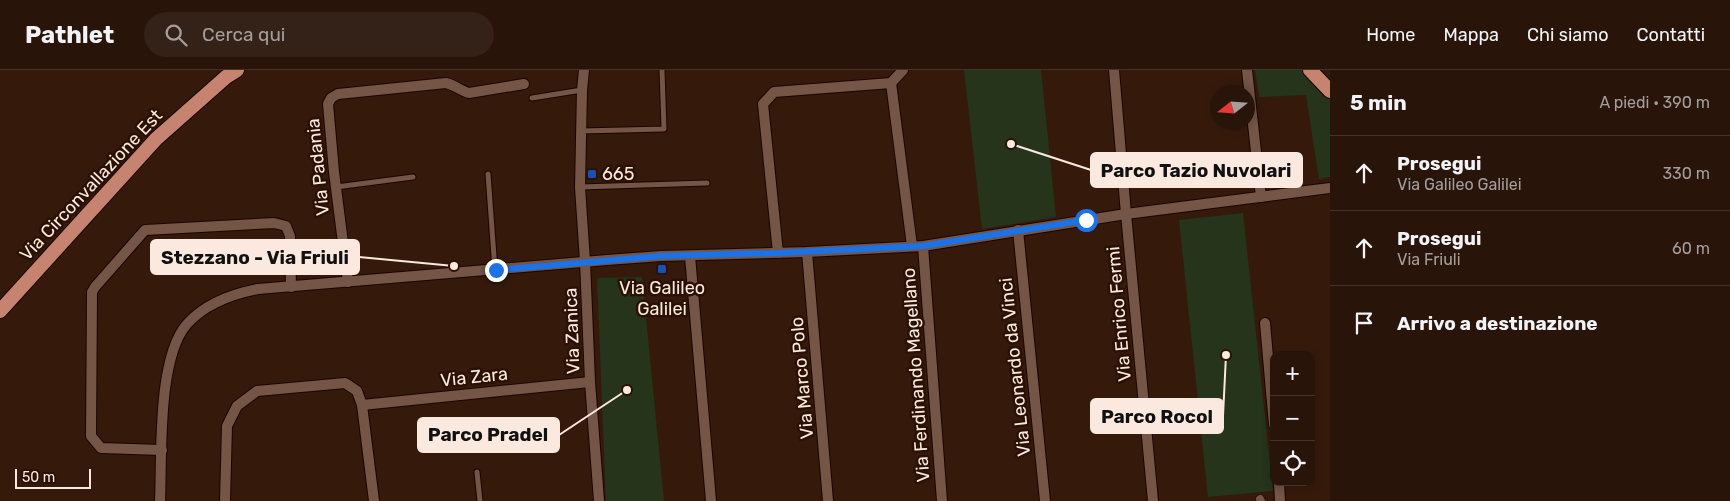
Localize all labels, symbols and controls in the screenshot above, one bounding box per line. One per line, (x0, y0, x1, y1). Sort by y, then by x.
search box (144, 12, 494, 57)
text: Pathlet (25, 21, 114, 49)
icon: search (162, 21, 190, 49)
text: Cerca qui (202, 23, 285, 46)
text: Home (1366, 24, 1415, 46)
text: Mappa (1443, 24, 1499, 46)
text: Chi siamo (1527, 24, 1609, 46)
text: Contatti (1637, 24, 1705, 46)
north arrow (1210, 85, 1255, 130)
text: 5 min (1350, 90, 1407, 115)
text: A piedi · 390 m (1599, 93, 1710, 112)
street label: Via Circonvallazione Est (15, 105, 167, 265)
street label: Via Padania (302, 117, 334, 217)
text: Prosegui (1397, 152, 1481, 175)
callout: Parco Tazio Nuvolari (1091, 153, 1302, 187)
text: Parco Tazio Nuvolari (1101, 159, 1292, 182)
icon: ahead (1350, 159, 1378, 187)
place label: 665 (602, 163, 634, 185)
text: 330 m (1662, 164, 1710, 183)
marker: 665 (586, 168, 598, 180)
text: Via Galileo Galilei (1397, 175, 1522, 194)
route start (1075, 209, 1098, 232)
text: Prosegui (1397, 227, 1481, 250)
icon: ahead (1350, 234, 1378, 262)
text: 60 m (1672, 239, 1710, 258)
callout: Stezzano - Via Friuli (151, 240, 359, 274)
street label: Via Enrico Fermi (1102, 245, 1136, 383)
text: Stezzano - Via Friuli (161, 246, 349, 269)
text: Via Friuli (1397, 250, 1461, 269)
route end (485, 259, 508, 282)
marker: Via Galileo Galilei (656, 263, 668, 275)
street label: Via Ferdinando Magellano (898, 267, 934, 483)
place label: Via Galileo Galilei (619, 277, 705, 320)
street label: Via Leonardo da Vinci (995, 277, 1035, 457)
street label: Via Zanica (560, 287, 584, 375)
icon: arrive (1350, 309, 1378, 337)
text: Arrivo a destinazione (1397, 312, 1598, 335)
street label: Via Marco Polo (786, 316, 818, 440)
map controls (1270, 351, 1315, 486)
button: + (1270, 351, 1315, 396)
street label: Via Zara (439, 363, 509, 391)
button: − (1270, 396, 1315, 441)
callout: Parco Rocol (1091, 399, 1223, 433)
text: Parco Rocol (1101, 405, 1213, 428)
callout: Parco Pradel (418, 418, 559, 452)
text: Parco Pradel (428, 423, 548, 446)
button: locate (1270, 441, 1315, 486)
scale bar (15, 466, 91, 489)
text: 50 m (22, 469, 55, 486)

